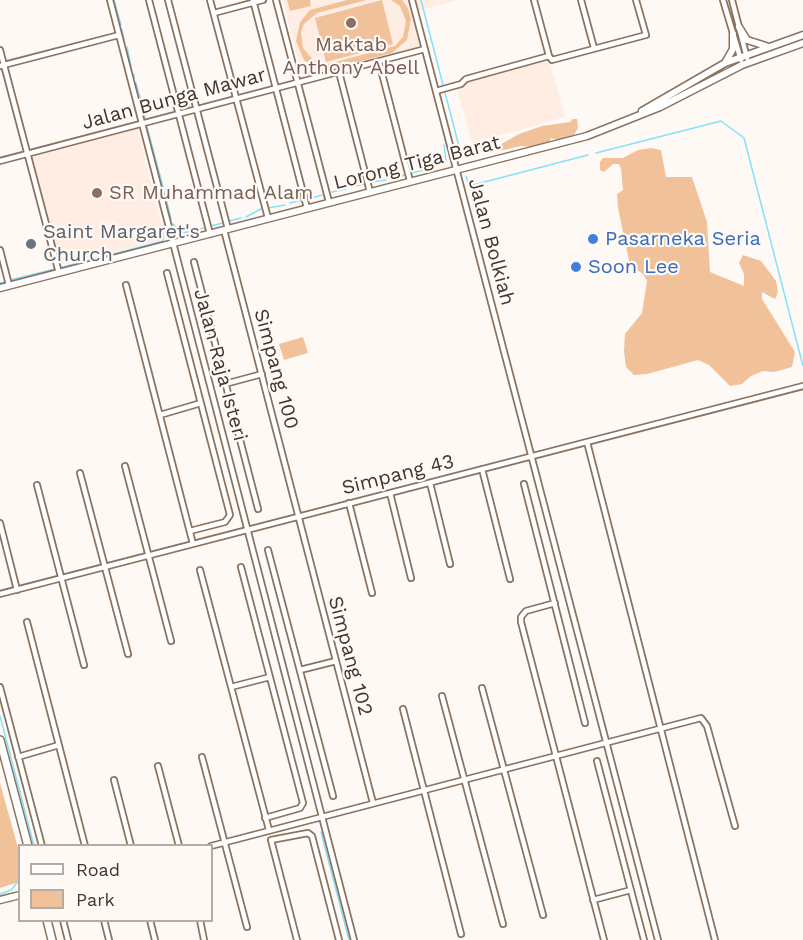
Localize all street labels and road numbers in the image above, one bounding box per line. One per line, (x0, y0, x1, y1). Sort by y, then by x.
street label: Jalan Bunga Mawar (79, 63, 269, 135)
street label: Lorong Tiga Barat (331, 131, 503, 195)
street label: Jalan Bolkiah (463, 176, 519, 308)
street label: Jalan Raja Isteri (188, 286, 252, 444)
street label: Simpang 100 (248, 306, 304, 432)
street label: Simpang 43 (339, 449, 457, 501)
street label: Simpang 102 (323, 594, 377, 718)

